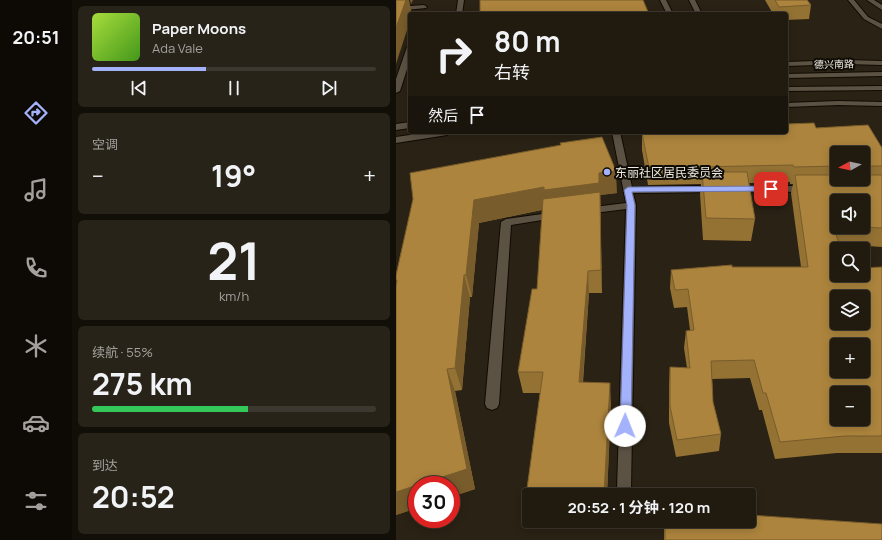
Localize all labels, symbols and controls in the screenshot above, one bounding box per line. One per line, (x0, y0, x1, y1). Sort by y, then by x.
text: Paper Moons (152, 18, 246, 39)
text: 80 m (494, 22, 560, 60)
text: 20:51 (12, 25, 60, 49)
icon: right (428, 28, 480, 80)
text: Ada Vale (152, 39, 203, 57)
street label: 德兴南路 (814, 57, 854, 71)
text: 右转 (494, 60, 530, 84)
icon: previous (128, 77, 150, 99)
icon: pause (223, 77, 245, 99)
icon: next (318, 77, 340, 99)
icon: directions (22, 99, 50, 127)
icon: arrive (466, 104, 488, 126)
text: 然后 (428, 105, 458, 126)
text: 空调 (92, 135, 118, 153)
north arrow (830, 146, 870, 186)
map controls (830, 146, 870, 426)
text: 19° (211, 155, 256, 196)
text: − (92, 161, 104, 191)
text: + (363, 161, 376, 191)
place label: 东丽社区居民委员会 (615, 164, 723, 181)
marker: 东丽社区居民委员会 (602, 167, 612, 177)
pin (754, 172, 788, 206)
icon: music (22, 176, 50, 204)
icon: arrive (760, 178, 782, 200)
button: sound (830, 194, 870, 234)
text: 21 (207, 225, 261, 296)
button: search (830, 242, 870, 282)
icon: phone (22, 254, 50, 282)
text: km/h (219, 287, 249, 305)
button: layers (830, 290, 870, 330)
icon: climate (22, 332, 50, 360)
button: + (830, 338, 870, 378)
text: 续航 · 55% (92, 343, 153, 361)
text: 275 km (92, 363, 193, 404)
button: − (830, 386, 870, 426)
position arrow (604, 405, 646, 447)
icon: car (22, 409, 50, 437)
text: 到达 (92, 456, 118, 474)
text: 20:52 (92, 476, 175, 517)
speed limit sign: 30 (408, 476, 460, 528)
icon: filters (22, 487, 50, 515)
text: 20:52 · 1 分钟 · 120 m (568, 497, 710, 518)

